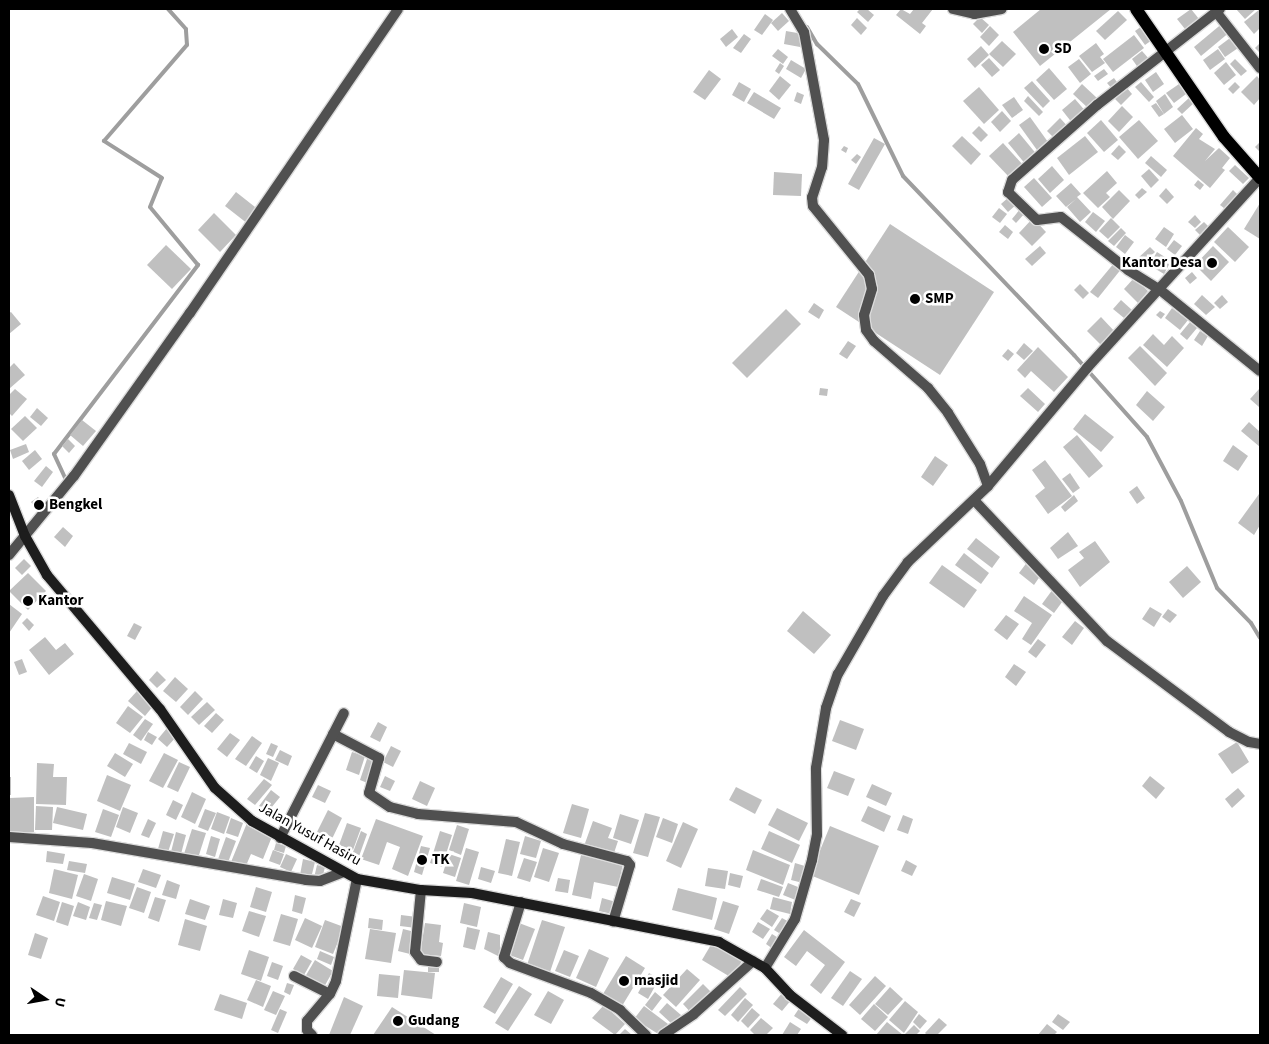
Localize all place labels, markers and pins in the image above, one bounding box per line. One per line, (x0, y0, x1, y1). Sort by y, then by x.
place label: SD (1054, 40, 1072, 58)
marker: SD (1038, 43, 1050, 55)
place label: Kantor Desa (1122, 254, 1202, 272)
marker: Kantor Desa (1206, 257, 1218, 269)
place label: SMP (925, 290, 954, 308)
marker: SMP (909, 293, 921, 305)
place label: Bengkel (49, 496, 102, 514)
marker: Bengkel (33, 499, 45, 511)
place label: Kantor (38, 592, 83, 610)
marker: Kantor (22, 595, 34, 607)
place label: TK (432, 851, 450, 869)
marker: TK (416, 854, 428, 866)
place label: masjid (634, 972, 678, 990)
marker: masjid (618, 975, 630, 987)
place label: Gudang (408, 1012, 459, 1030)
marker: Gudang (392, 1015, 404, 1027)

